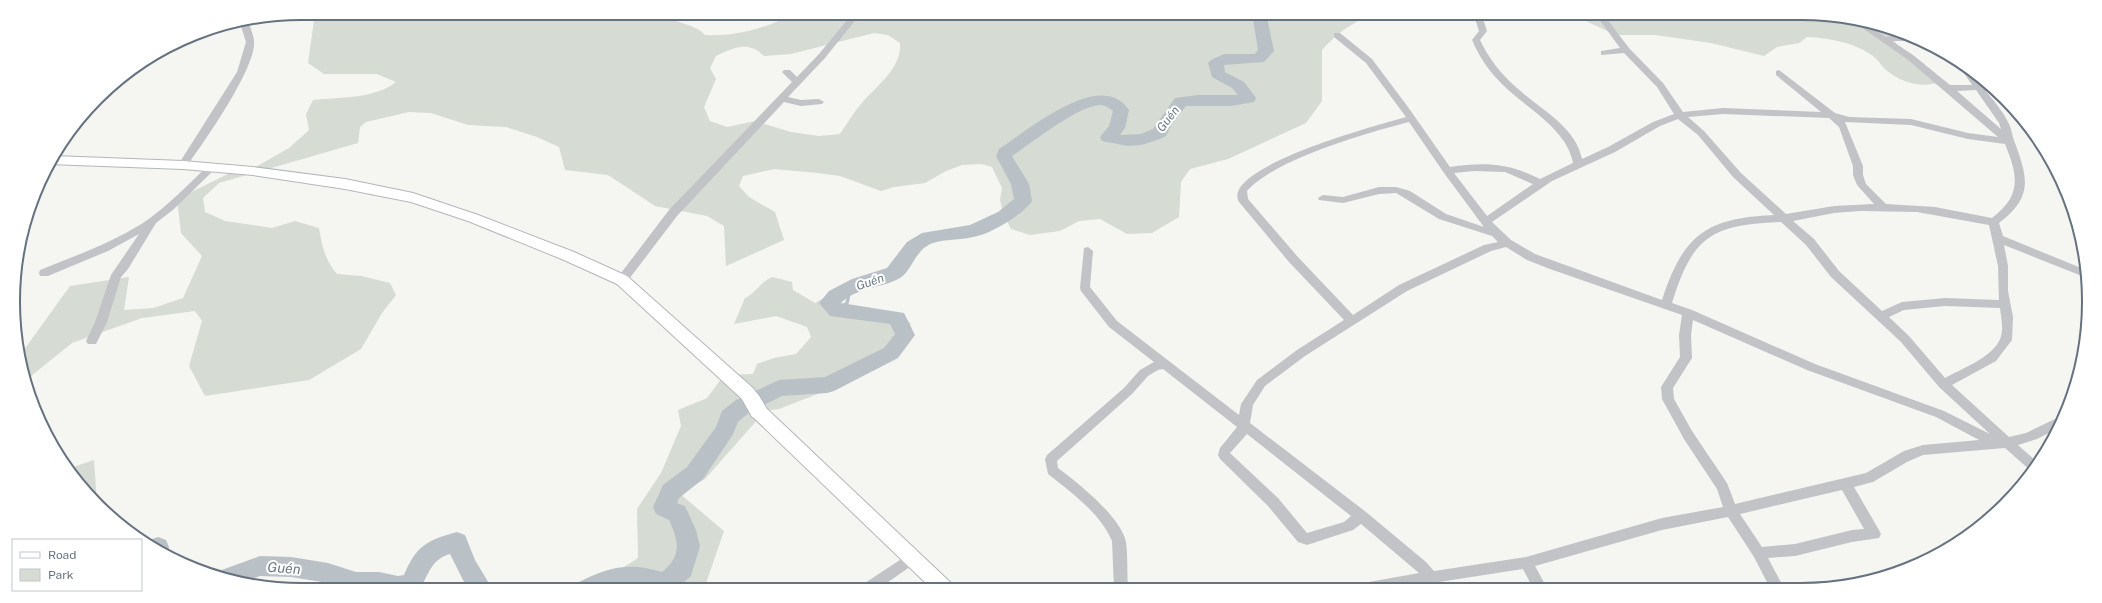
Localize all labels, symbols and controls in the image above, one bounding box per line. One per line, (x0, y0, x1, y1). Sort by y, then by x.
water label: Guén (1154, 103, 1182, 135)
water label: Guén (854, 270, 886, 293)
legend (12, 539, 142, 591)
text: Road (48, 548, 76, 562)
water label: Guén (267, 559, 301, 577)
text: Park (48, 568, 74, 582)

